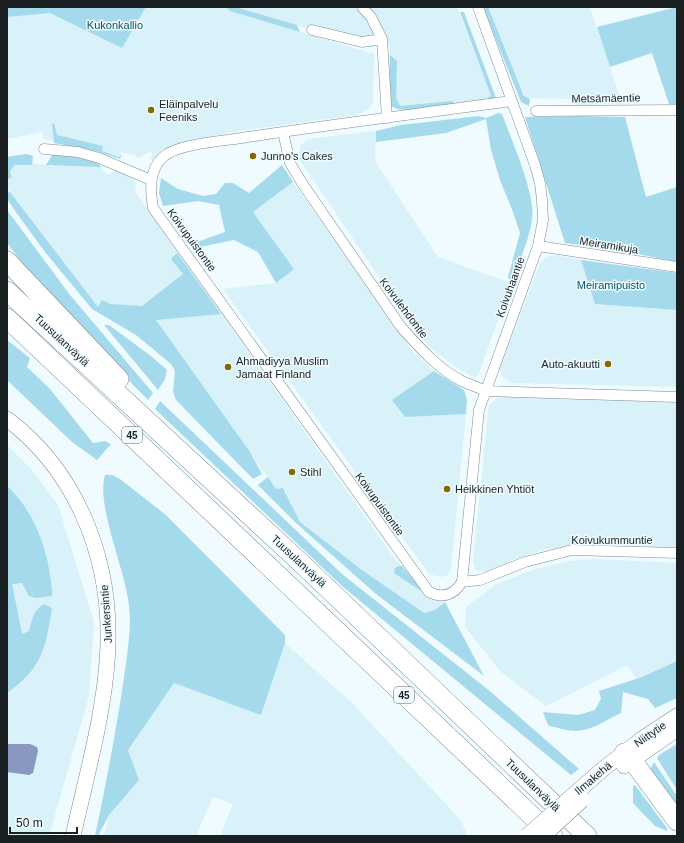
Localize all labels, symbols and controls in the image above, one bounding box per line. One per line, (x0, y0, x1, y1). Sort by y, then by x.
park label: Kukonkallio (87, 19, 143, 31)
street label: Metsämäentie (571, 91, 641, 105)
place label: Eläinpalvelu Feeniks (159, 98, 218, 123)
marker: Eläinpalvelu Feeniks (146, 105, 156, 115)
place label: Junno's Cakes (261, 150, 333, 162)
marker: Junno's Cakes (248, 151, 258, 161)
street label: Koivupuistontie (165, 206, 219, 274)
street label: Meiramikuja (579, 234, 640, 256)
street label: Koivuhaantie (493, 255, 527, 319)
street label: Koivulehdontie (377, 276, 431, 340)
park label: Meiramipuisto (577, 279, 645, 291)
street label: Tuusulanväylä (32, 312, 93, 369)
place label: Ahmadiyya Muslim Jamaat Finland (236, 355, 328, 380)
place label: Auto-akuutti (541, 358, 600, 370)
marker: Auto-akuutti (603, 359, 613, 369)
marker: Ahmadiyya Muslim Jamaat Finland (223, 362, 233, 372)
road number: 45 (122, 427, 142, 443)
place label: Stihl (300, 466, 321, 478)
marker: Stihl (287, 467, 297, 477)
street label: Koivupuistontie (353, 470, 407, 538)
place label: Heikkinen Yhtiöt (455, 483, 534, 495)
marker: Heikkinen Yhtiöt (442, 484, 452, 494)
street label: Tuusulanväylä (269, 533, 330, 590)
street label: Koivukummuntie (571, 534, 653, 546)
street label: Junkersintie (98, 584, 114, 644)
road number: 45 (394, 687, 414, 703)
street label: Niittytie (632, 719, 668, 749)
street label: Tuusulanväylä (503, 756, 563, 814)
street label: Ilmakehä (572, 758, 615, 797)
scale bar (10, 809, 77, 835)
text: 50 m (16, 816, 43, 830)

